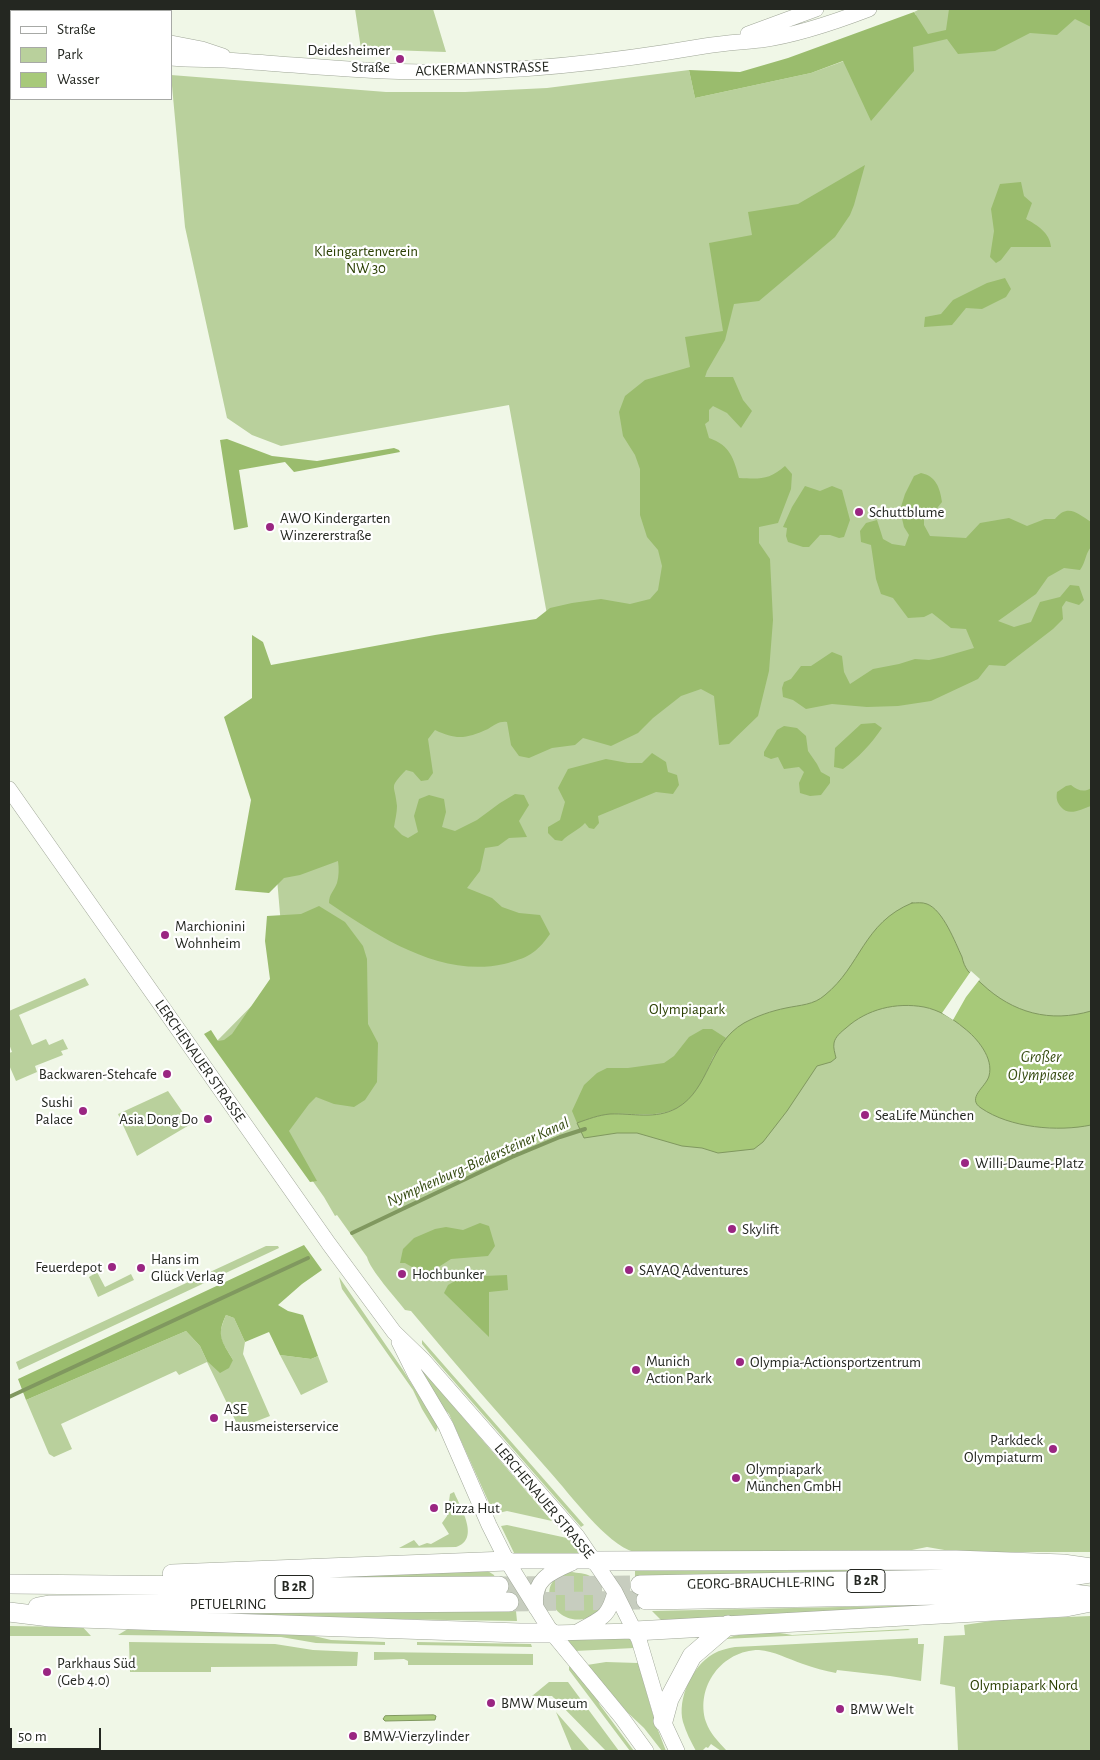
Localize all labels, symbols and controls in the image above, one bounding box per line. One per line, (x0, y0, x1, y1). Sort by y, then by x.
legend (10, 10, 172, 100)
text: Straße (57, 22, 96, 37)
place label: Deidesheimer Straße (307, 41, 390, 76)
text: Park (57, 47, 83, 62)
marker: Deidesheimer Straße (394, 53, 406, 65)
street label: ACKERMANNSTRASSE (415, 58, 549, 80)
text: Wasser (57, 72, 99, 87)
park label: Kleingartenverein NW 30 (314, 242, 418, 277)
place label: Schuttblume (869, 503, 944, 521)
marker: Schuttblume (853, 506, 865, 518)
place label: AWO Kindergarten Winzererstraße (280, 509, 391, 544)
marker: AWO Kindergarten Winzererstraße (264, 521, 276, 533)
place label: Marchionini Wohnheim (175, 917, 245, 952)
marker: Marchionini Wohnheim (159, 929, 171, 941)
street label: LERCHENAUER STRASSE (151, 996, 249, 1126)
park label: Olympiapark (649, 1000, 725, 1018)
water label: Großer Olympiasee (1008, 1047, 1074, 1085)
place label: Backwaren-Stehcafe (39, 1065, 157, 1083)
marker: Backwaren-Stehcafe (161, 1068, 173, 1080)
place label: Sushi Palace (35, 1093, 73, 1128)
marker: Sushi Palace (77, 1105, 89, 1117)
place label: SeaLife München (875, 1106, 974, 1124)
marker: SeaLife München (859, 1109, 871, 1121)
place label: Asia Dong Do (119, 1110, 198, 1128)
marker: Asia Dong Do (202, 1113, 214, 1125)
water label: Nymphenburg-Biedersteiner Kanal (384, 1113, 572, 1211)
place label: Willi-Daume-Platz (975, 1154, 1084, 1172)
marker: Willi-Daume-Platz (959, 1157, 971, 1169)
place label: Skylift (742, 1220, 779, 1238)
marker: Skylift (726, 1223, 738, 1235)
place label: Hans im Glück Verlag (151, 1250, 224, 1285)
place label: Feuerdepot (35, 1258, 102, 1276)
marker: Feuerdepot (106, 1261, 118, 1273)
place label: SAYAQ Adventures (639, 1261, 748, 1279)
marker: Hans im Glück Verlag (135, 1262, 147, 1274)
marker: SAYAQ Adventures (623, 1264, 635, 1276)
place label: Hochbunker (412, 1265, 484, 1283)
marker: Hochbunker (396, 1268, 408, 1280)
place label: Munich Action Park (646, 1352, 712, 1387)
place label: Olympia-Actionsportzentrum (750, 1353, 921, 1371)
marker: Olympia-Actionsportzentrum (734, 1356, 746, 1368)
marker: Munich Action Park (630, 1364, 642, 1376)
place label: ASE Hausmeisterservice (224, 1400, 339, 1435)
marker: ASE Hausmeisterservice (208, 1412, 220, 1424)
place label: Parkdeck Olympiaturm (964, 1431, 1043, 1466)
street label: LERCHENAUER STRASSE (490, 1439, 598, 1563)
marker: Parkdeck Olympiaturm (1047, 1443, 1059, 1455)
place label: Olympiapark München GmbH (746, 1460, 842, 1495)
marker: Olympiapark München GmbH (730, 1472, 742, 1484)
place label: Pizza Hut (444, 1499, 500, 1517)
marker: Pizza Hut (428, 1502, 440, 1514)
road number: B 2R (847, 1570, 885, 1592)
street label: GEORG-BRAUCHLE-RING (687, 1573, 835, 1593)
road number: B 2R (275, 1575, 313, 1598)
street label: PETUELRING (190, 1595, 266, 1613)
place label: Parkhaus Süd (Geb 4.0) (57, 1654, 136, 1689)
marker: Parkhaus Süd (Geb 4.0) (41, 1666, 53, 1678)
park label: Olympiapark Nord (970, 1676, 1078, 1694)
place label: BMW Museum (501, 1694, 588, 1712)
marker: BMW Museum (485, 1697, 497, 1709)
place label: BMW Welt (850, 1700, 914, 1718)
marker: BMW Welt (834, 1703, 846, 1715)
scale bar (12, 1718, 104, 1750)
place label: BMW-Vierzylinder (363, 1727, 469, 1745)
text: 50 m (18, 1729, 47, 1744)
marker: BMW-Vierzylinder (347, 1730, 359, 1742)

